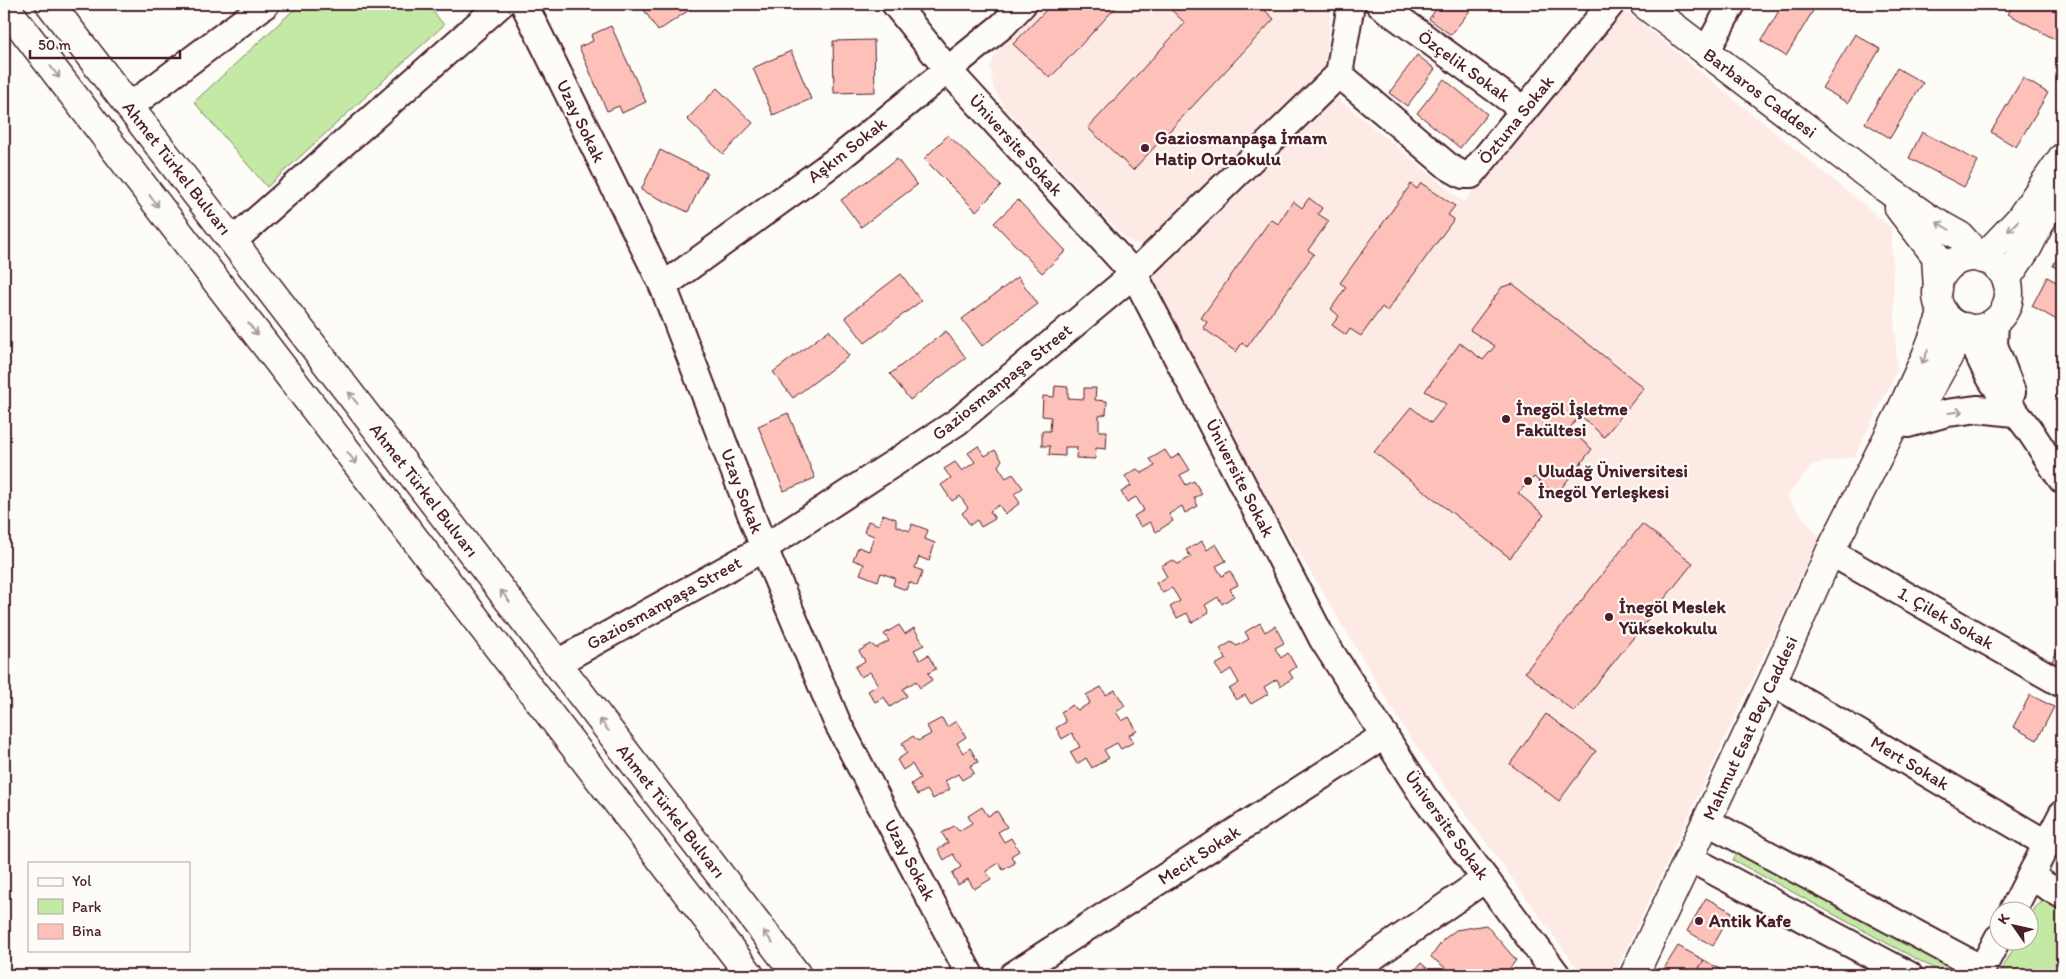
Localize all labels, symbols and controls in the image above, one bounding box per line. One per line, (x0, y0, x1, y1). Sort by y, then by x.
street label: Özçelik Sokak (1414, 25, 1514, 107)
scale bar (30, 28, 180, 60)
text: 50 m (38, 36, 71, 54)
street label: Barbaros Caddesi (1699, 43, 1821, 143)
one-way arrow (49, 65, 60, 78)
street label: Öztuna Sokak (1473, 71, 1559, 169)
street label: Uzay Sokak (552, 76, 611, 167)
street label: Üniversite Sokak (964, 89, 1068, 201)
street label: Ahmet Türkel Bulvarı (118, 97, 236, 239)
street label: Aşkın Sokak (803, 112, 891, 188)
place label: Gaziosmanpaşa İmam Hatip Ortaokulu (1155, 127, 1328, 170)
marker: Gaziosmanpaşa İmam Hatip Ortaokulu (1139, 142, 1151, 154)
one-way arrow (148, 194, 159, 207)
one-way arrow (2007, 219, 2019, 232)
one-way arrow (1935, 221, 1950, 231)
street label: Gaziosmanpaşa Street (928, 319, 1077, 445)
one-way arrow (248, 322, 258, 336)
one-way arrow (1920, 349, 1930, 364)
one-way arrow (348, 391, 359, 404)
place label: İnegöl İşletme Fakültesi (1516, 398, 1628, 441)
one-way arrow (1947, 407, 1963, 417)
marker: İnegöl İşletme Fakültesi (1500, 413, 1512, 425)
street label: Üniversite Sokak (1201, 415, 1280, 541)
street label: Ahmet Türkel Bulvarı (365, 419, 483, 561)
street label: Uzay Sokak (716, 445, 769, 537)
one-way arrow (347, 451, 357, 465)
place label: Uludağ Üniversitesi İnegöl Yerleşkesi (1538, 460, 1688, 503)
marker: Uludağ Üniversitesi İnegöl Yerleşkesi (1522, 475, 1534, 487)
street label: Gaziosmanpaşa Street (583, 551, 745, 655)
street label: 1. Çilek Sokak (1894, 582, 1998, 655)
one-way arrow (500, 590, 511, 603)
place label: İnegöl Meslek Yüksekokulu (1618, 596, 1726, 639)
marker: İnegöl Meslek Yüksekokulu (1603, 611, 1615, 623)
street label: Mahmut Esat Bey Caddesi (1698, 632, 1802, 824)
one-way arrow (599, 718, 610, 731)
street label: Mert Sokak (1867, 731, 1954, 795)
street label: Ahmet Türkel Bulvarı (612, 740, 730, 882)
street label: Üniversite Sokak (1400, 766, 1494, 885)
street label: Uzay Sokak (879, 815, 941, 905)
street label: Mecit Sokak (1154, 820, 1245, 890)
legend (28, 862, 190, 952)
text: Yol (72, 872, 92, 890)
text: Park (72, 898, 102, 916)
north arrow (1988, 902, 2038, 952)
place label: Antik Kafe (1708, 910, 1792, 932)
text: K (1994, 910, 2014, 927)
marker: Antik Kafe (1693, 915, 1705, 927)
text: Bina (72, 922, 102, 940)
one-way arrow (762, 931, 773, 944)

